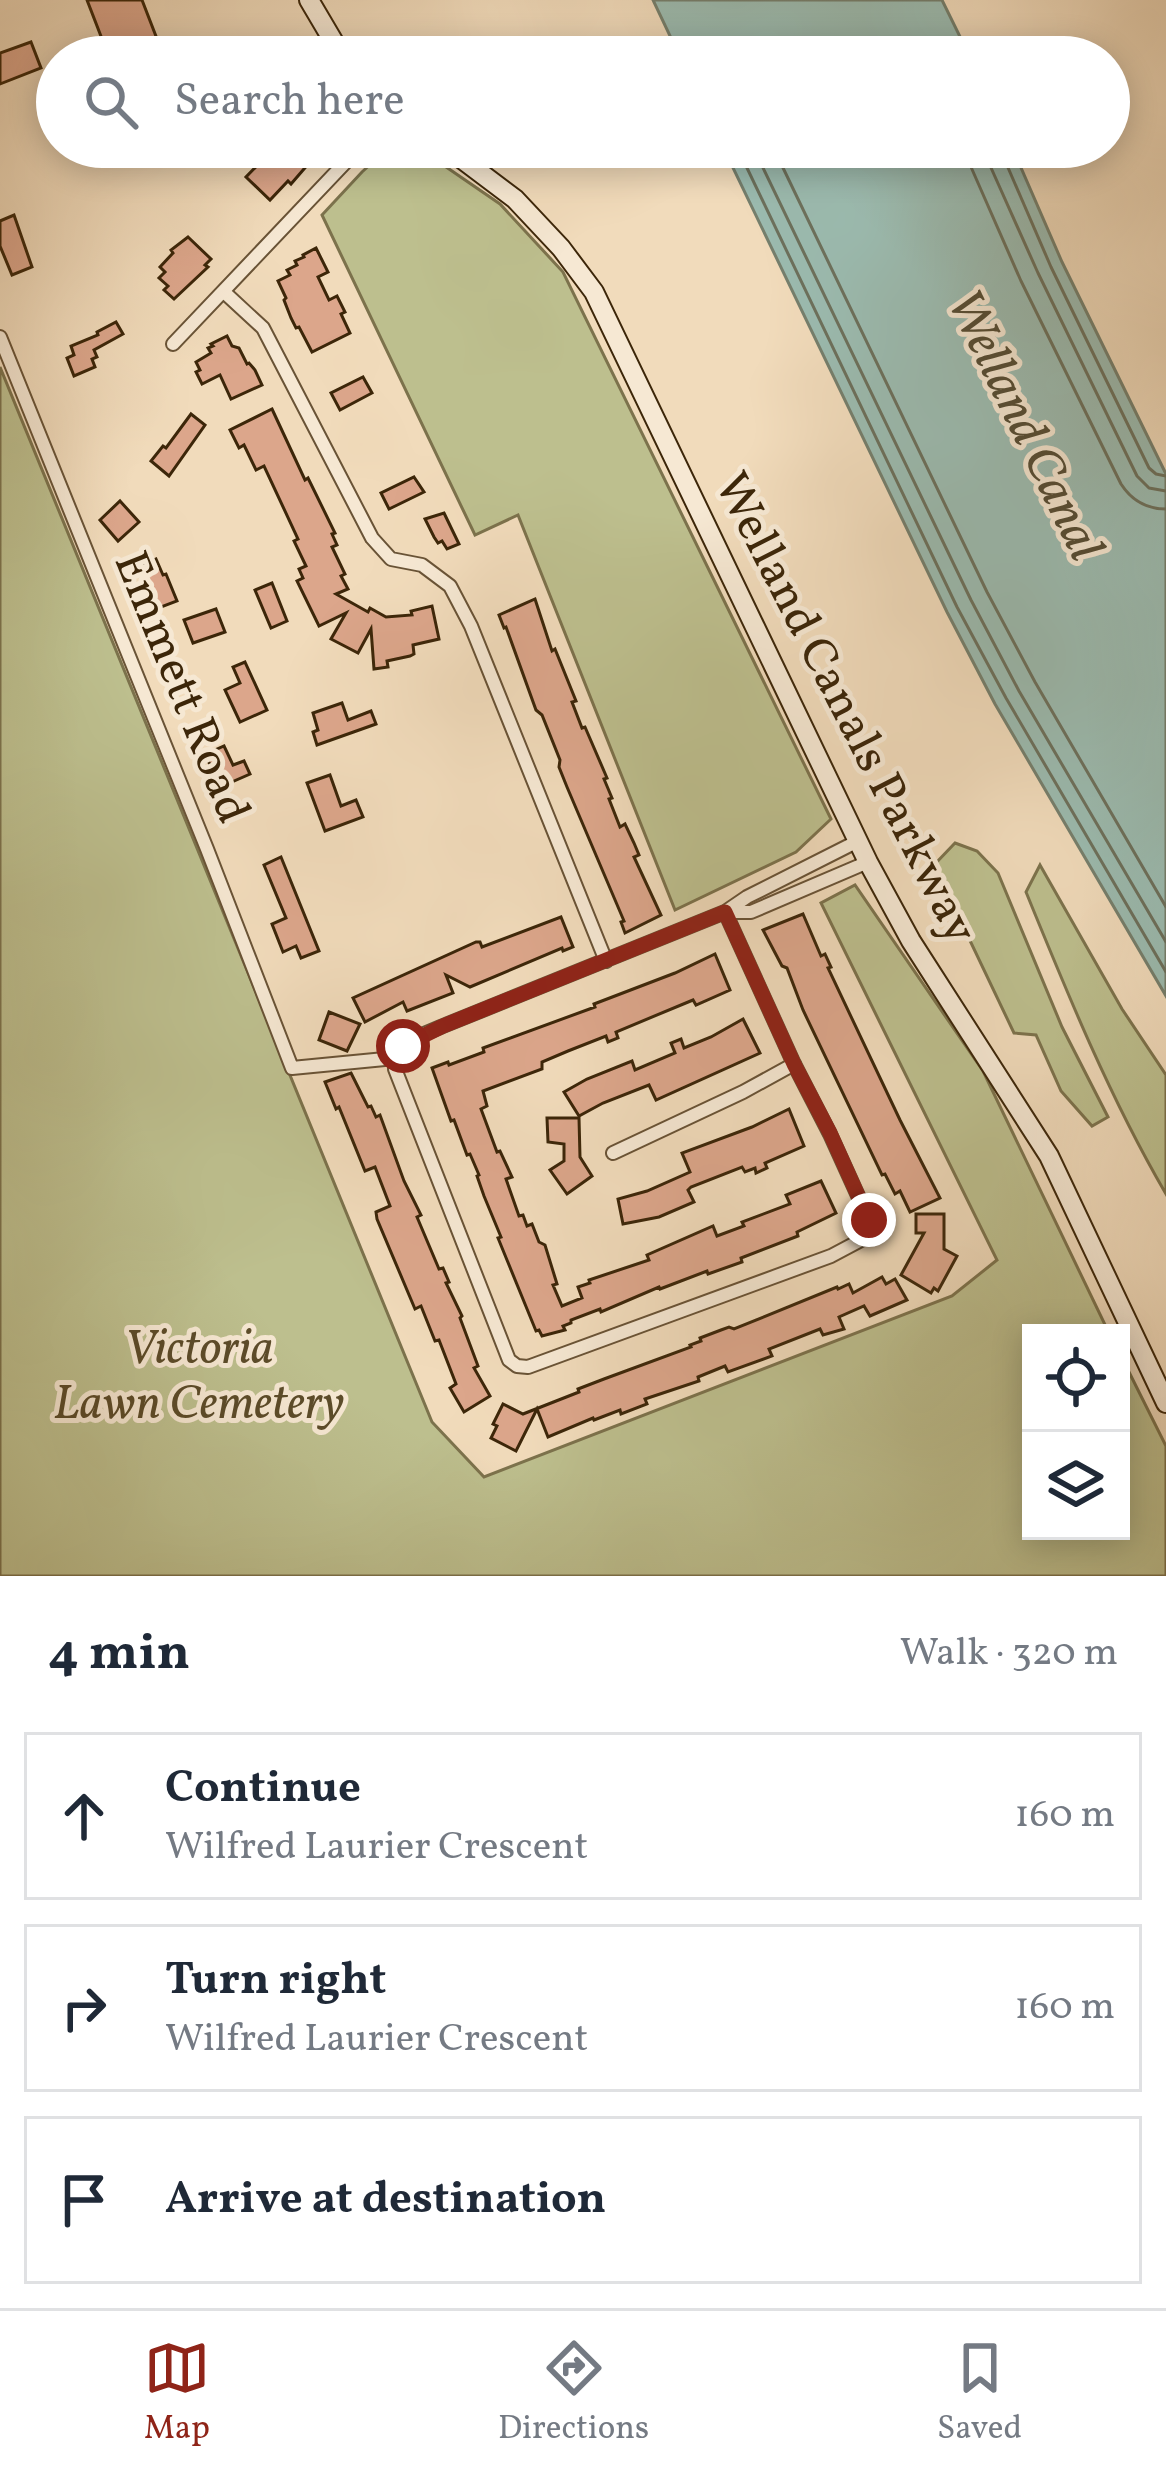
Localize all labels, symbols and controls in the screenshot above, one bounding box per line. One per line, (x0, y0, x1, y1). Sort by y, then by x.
search box (36, 36, 1130, 168)
icon: search (78, 69, 144, 135)
text: Search here (174, 71, 405, 134)
water label: Welland Canal (927, 278, 1119, 574)
street label: Welland Canals Parkway (696, 462, 992, 956)
street label: Emmett Road (95, 542, 265, 834)
route start (376, 1019, 430, 1073)
route end (842, 1193, 896, 1247)
park label: Victoria Lawn Cemetery (54, 1317, 344, 1439)
map controls (1022, 1324, 1130, 1540)
button: locate (1022, 1324, 1130, 1432)
button: layers (1022, 1432, 1130, 1540)
text: 4 min (48, 1619, 190, 1690)
text: Walk · 320 m (900, 1627, 1118, 1681)
text: Continue (165, 1758, 361, 1821)
icon: ahead (51, 1783, 117, 1849)
text: 160 m (1014, 1789, 1115, 1843)
text: Wilfred Laurier Crescent (165, 1821, 588, 1875)
text: Turn right (165, 1950, 386, 2013)
icon: right (51, 1975, 117, 2041)
text: 160 m (1014, 1981, 1115, 2035)
text: Wilfred Laurier Crescent (165, 2013, 588, 2067)
icon: arrive (51, 2167, 117, 2233)
text: Arrive at destination (165, 2169, 606, 2232)
tab: Map (144, 2335, 210, 2453)
tab: Directions (498, 2335, 649, 2453)
tab: Saved (937, 2335, 1022, 2453)

